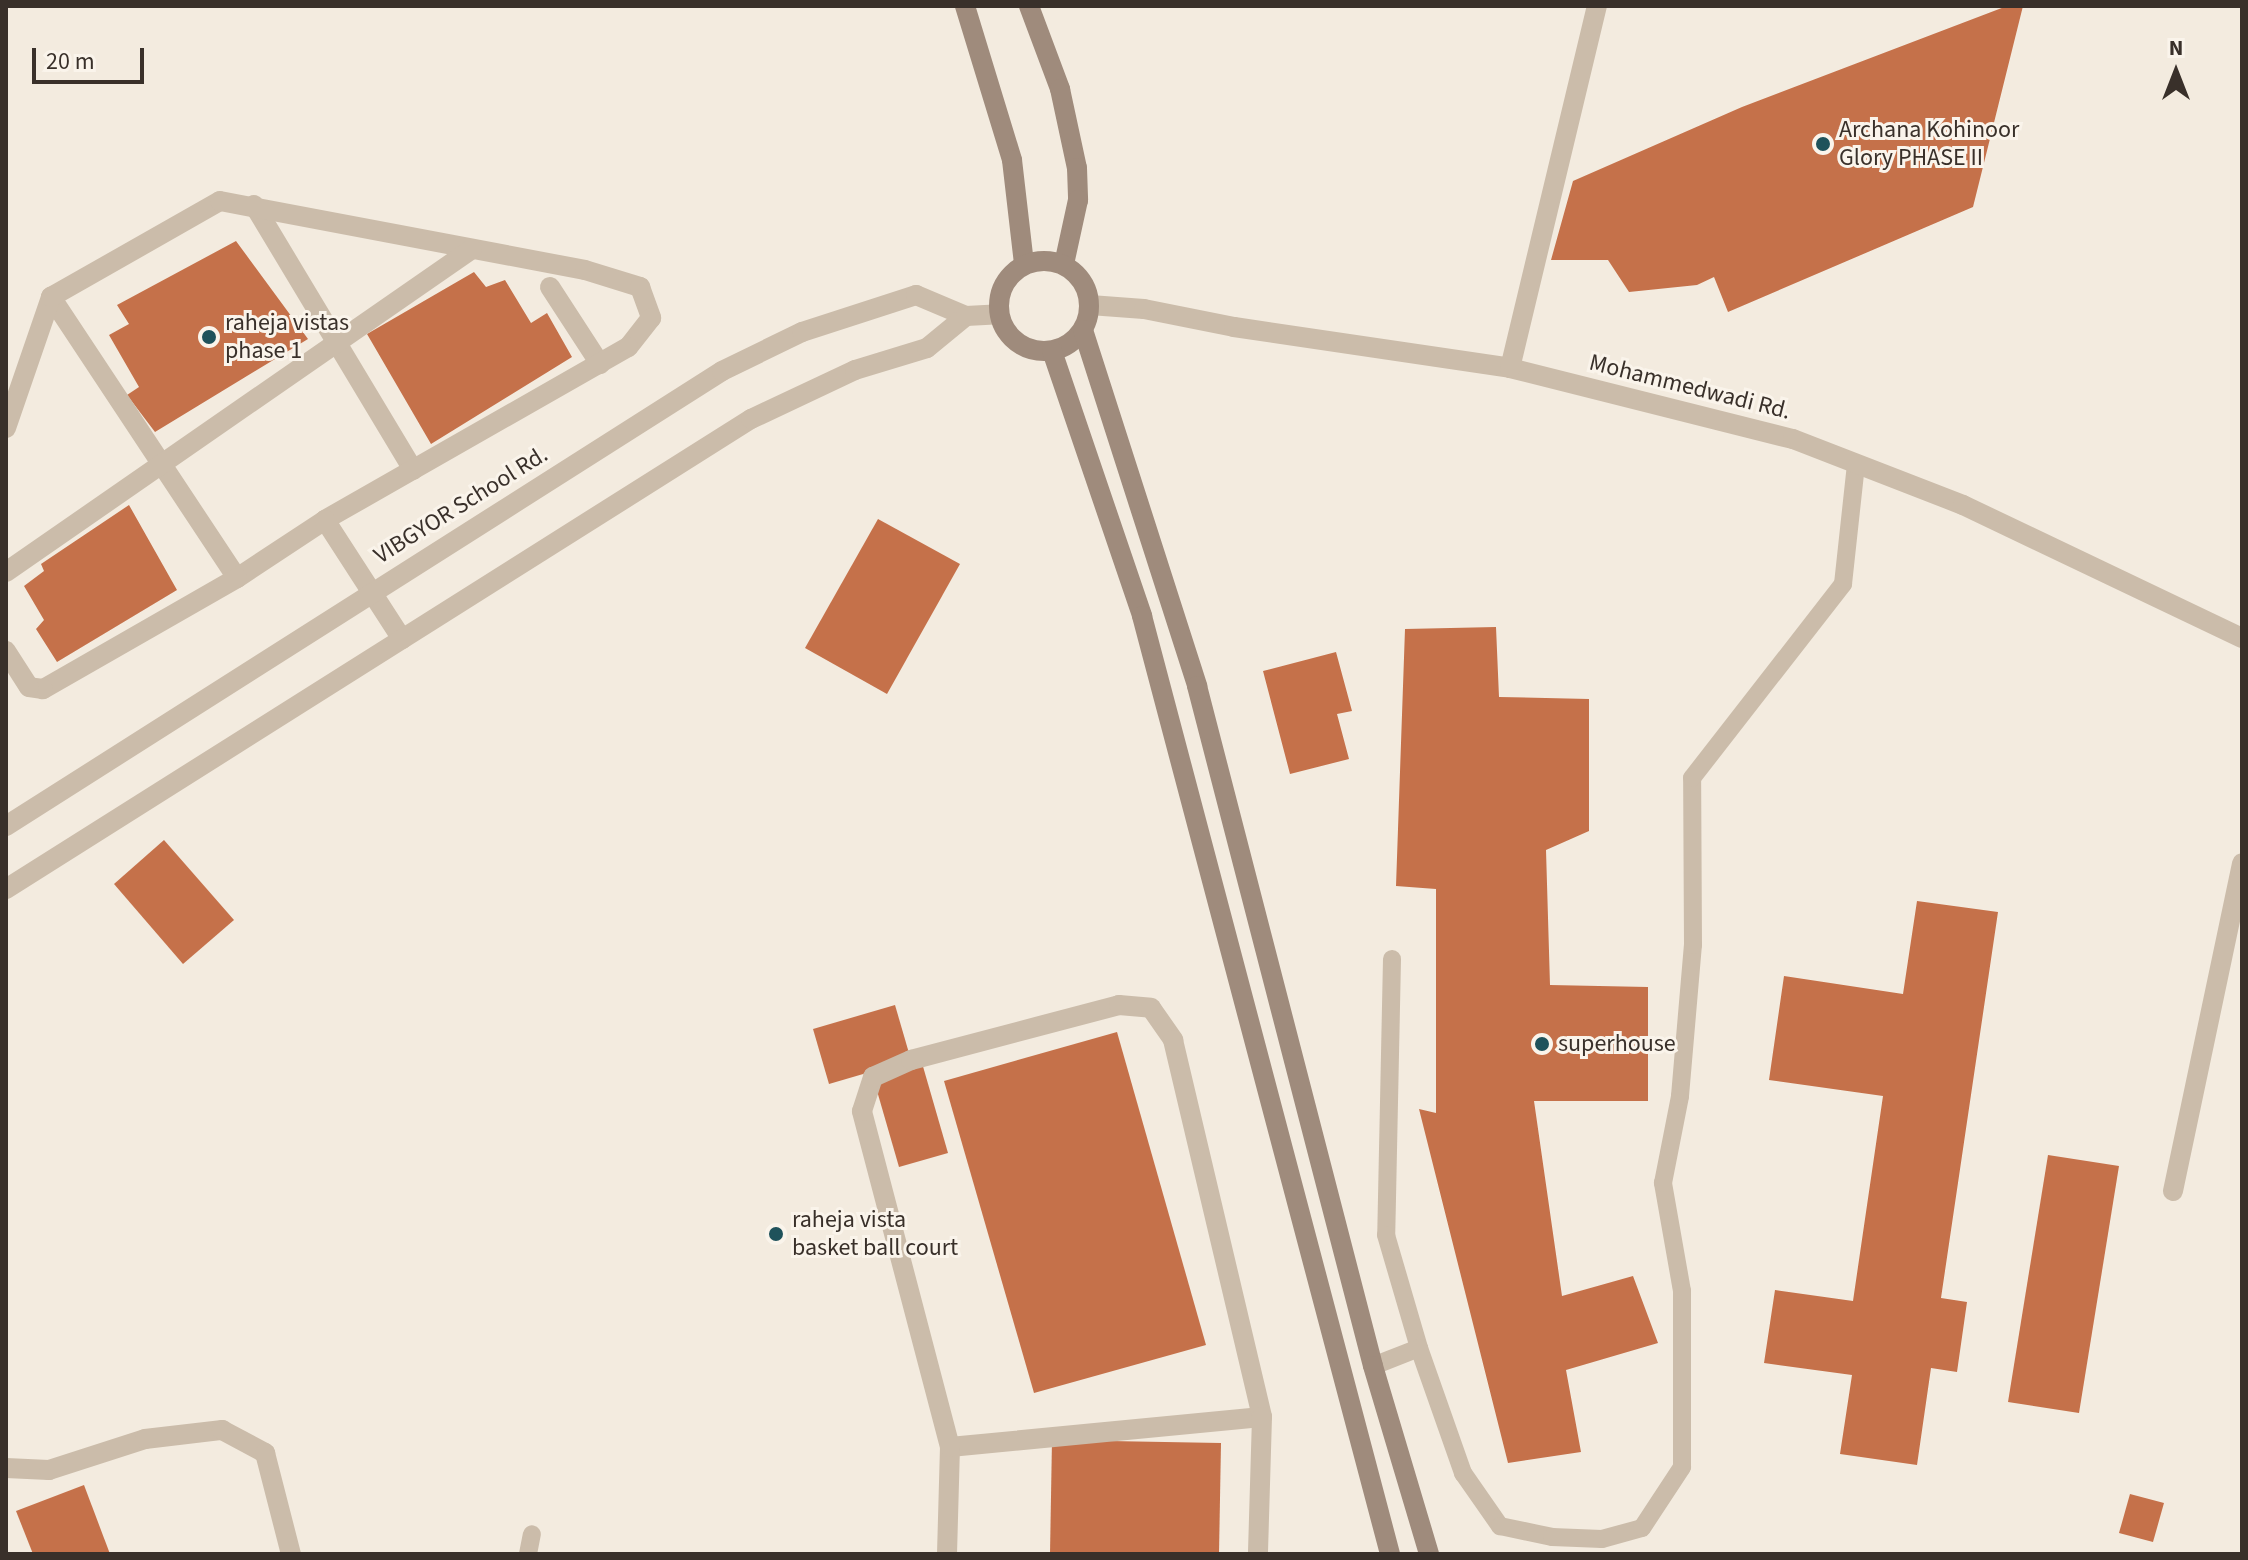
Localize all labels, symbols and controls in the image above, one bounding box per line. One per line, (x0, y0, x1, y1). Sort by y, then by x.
scale bar (36, 32, 148, 82)
north arrow (2136, 32, 2216, 112)
text: N (2169, 32, 2183, 64)
text: 20 m (46, 44, 95, 79)
place label: Archana Kohinoor Glory PHASE II (1839, 116, 2019, 172)
marker: Archana Kohinoor Glory PHASE II (1814, 135, 1832, 153)
place label: raheja vistas phase 1 (225, 309, 349, 365)
marker: raheja vistas phase 1 (200, 328, 218, 346)
street label: Mohammedwadi Rd. (1586, 348, 1794, 426)
street label: VIBGYOR School Rd. (369, 440, 553, 570)
place label: superhouse (1558, 1030, 1676, 1058)
marker: superhouse (1533, 1035, 1551, 1053)
place label: raheja vista basket ball court (792, 1206, 958, 1262)
marker: raheja vista basket ball court (767, 1225, 785, 1243)

